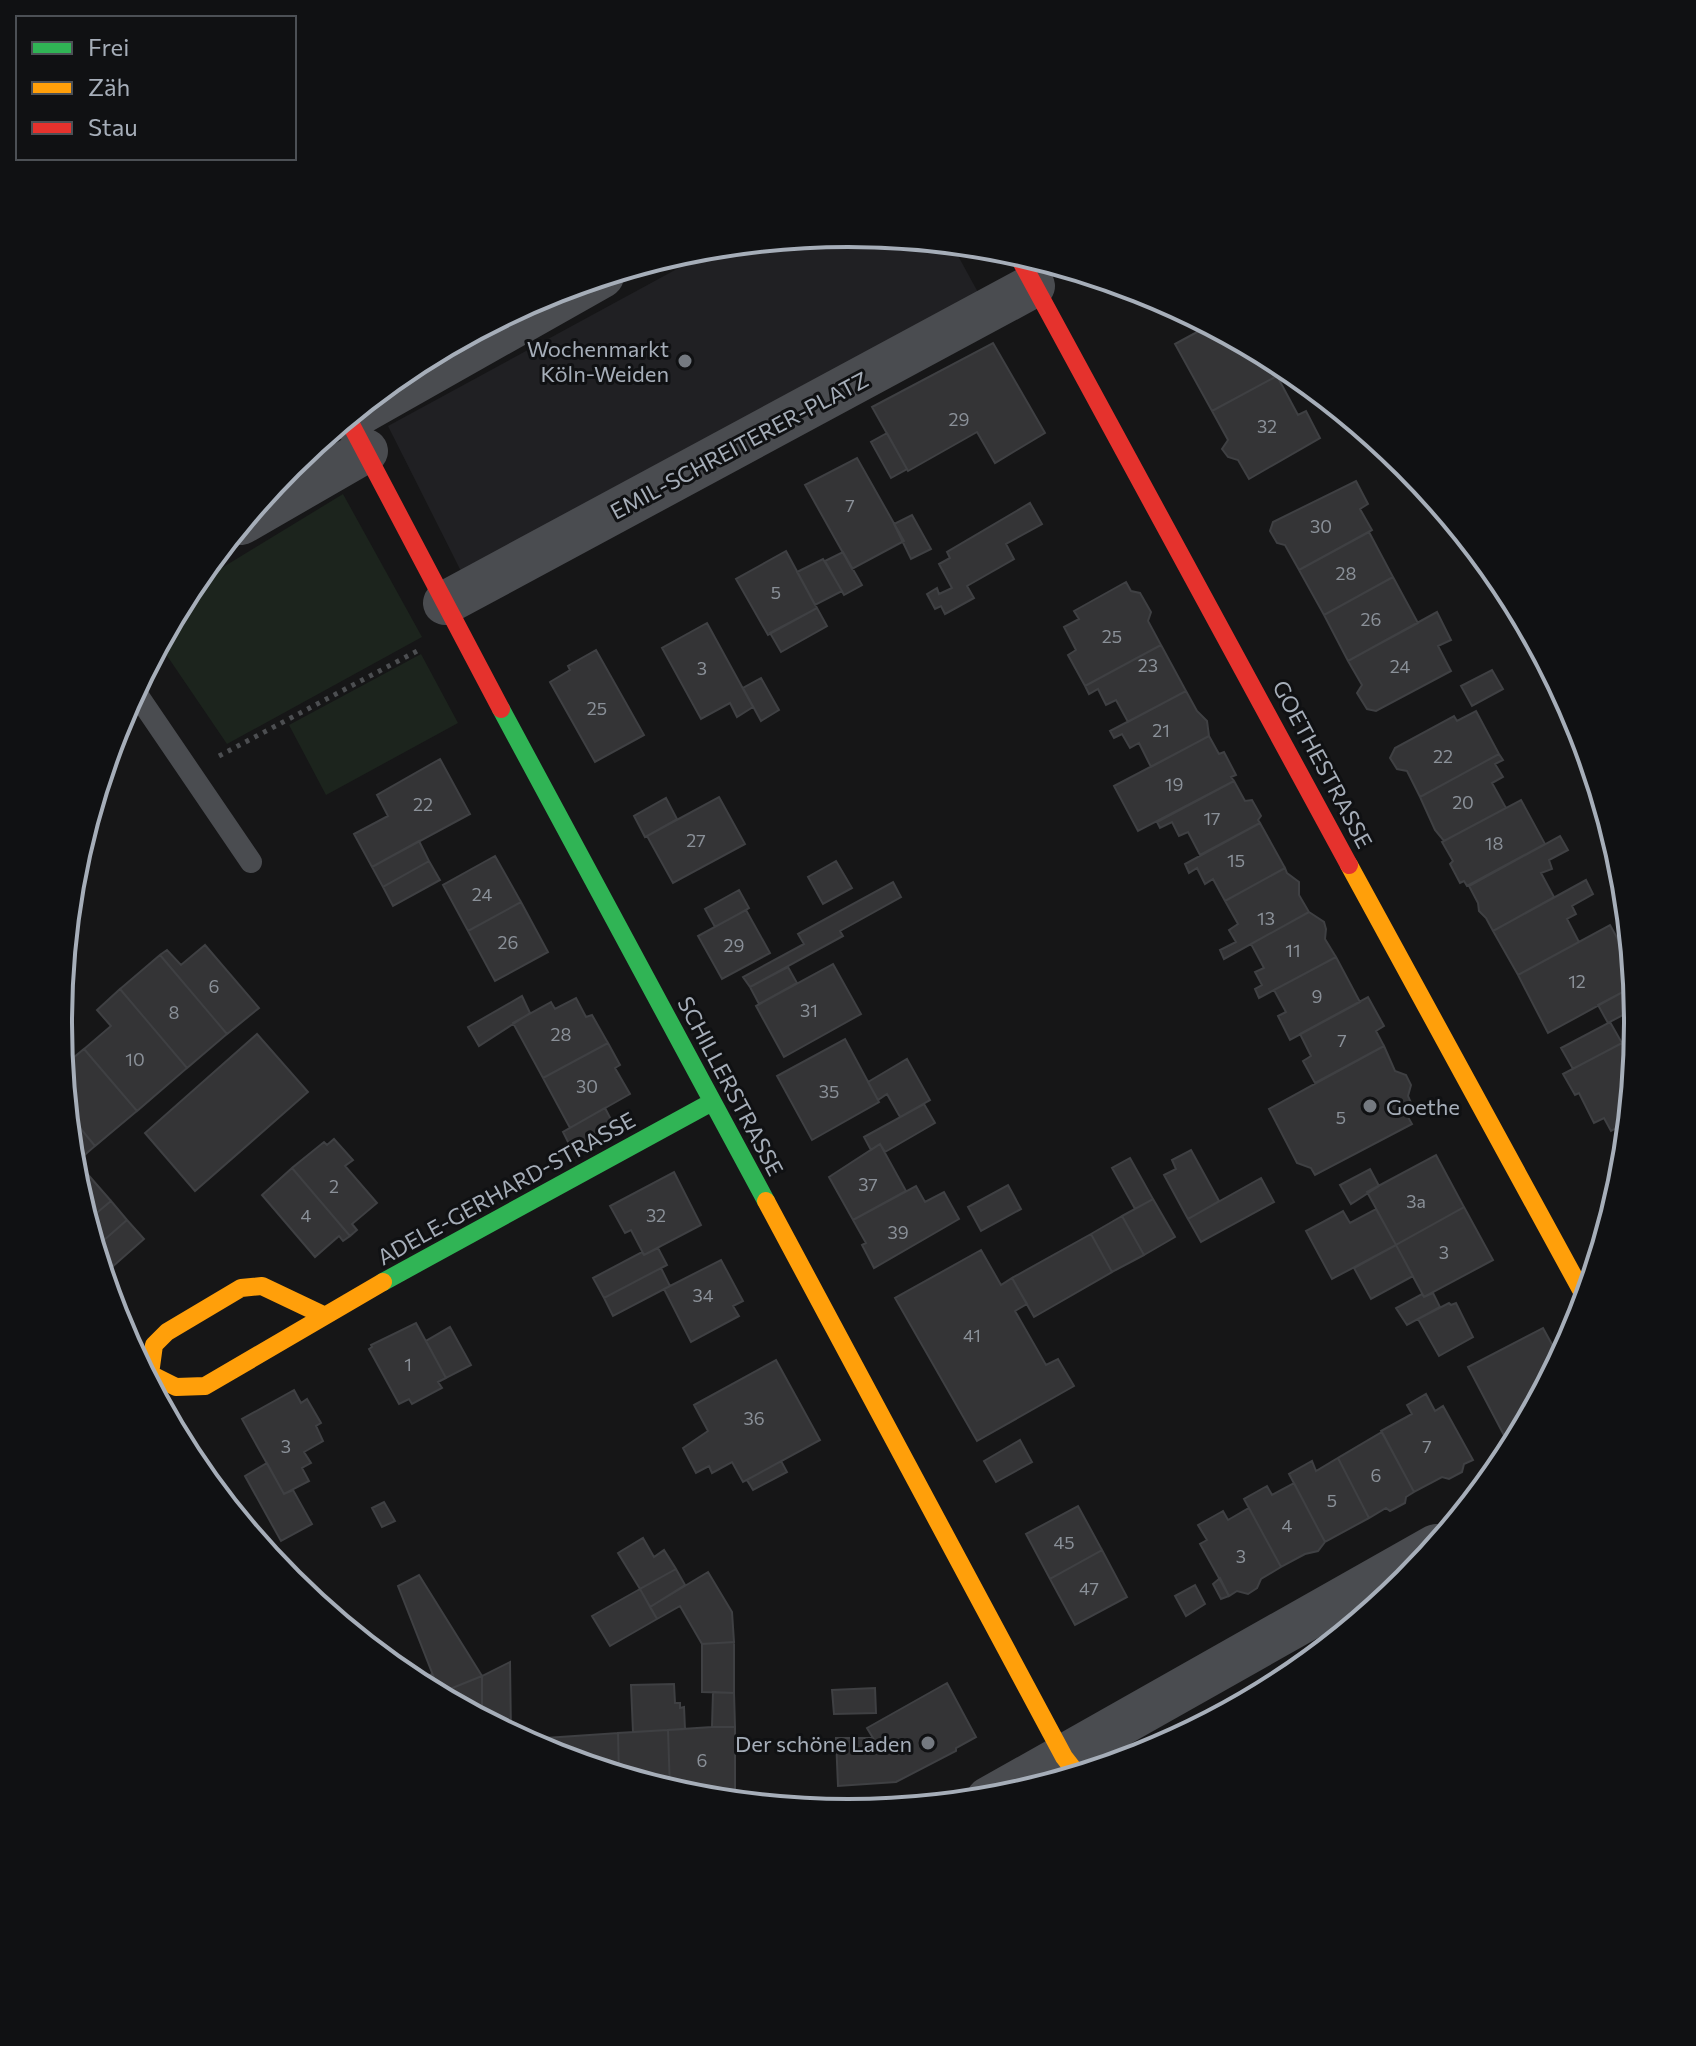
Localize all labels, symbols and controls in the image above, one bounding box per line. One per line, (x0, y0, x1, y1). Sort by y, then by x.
legend (16, 16, 296, 160)
text: Frei (88, 32, 129, 61)
text: Zäh (88, 72, 130, 101)
text: Stau (88, 112, 138, 141)
place label: Wochenmarkt Köln-Weiden (527, 335, 669, 387)
marker: Wochenmarkt Köln-Weiden (676, 352, 694, 370)
street label: EMIL-SCHREITERER-PLATZ (605, 365, 873, 525)
house number: 29 (949, 408, 969, 430)
house number: 32 (1257, 415, 1277, 437)
house number: 7 (845, 494, 855, 516)
house number: 30 (1310, 515, 1332, 537)
house number: 28 (1336, 562, 1357, 584)
house number: 5 (771, 581, 781, 603)
house number: 26 (1361, 608, 1381, 630)
house number: 25 (1102, 625, 1122, 647)
house number: 23 (1138, 654, 1158, 676)
house number: 24 (1390, 655, 1410, 677)
house number: 3 (697, 657, 707, 679)
street label: GOETHESTRASSE (1267, 675, 1379, 853)
house number: 25 (587, 697, 607, 719)
house number: 21 (1152, 719, 1170, 741)
house number: 22 (1433, 745, 1453, 767)
house number: 19 (1165, 773, 1183, 795)
house number: 20 (1452, 791, 1474, 813)
house number: 22 (413, 793, 433, 815)
house number: 17 (1203, 807, 1221, 829)
house number: 27 (686, 829, 706, 851)
house number: 18 (1485, 832, 1503, 854)
house number: 15 (1227, 849, 1245, 871)
house number: 24 (472, 883, 492, 905)
house number: 13 (1257, 907, 1275, 929)
house number: 26 (498, 931, 518, 953)
house number: 29 (724, 934, 744, 956)
house number: 11 (1285, 939, 1301, 961)
house number: 12 (1568, 970, 1586, 992)
house number: 6 (209, 975, 219, 997)
house number: 9 (1312, 985, 1322, 1007)
street label: SCHILLERSTRASSE (672, 992, 790, 1180)
house number: 31 (800, 999, 818, 1021)
house number: 8 (169, 1001, 180, 1023)
house number: 28 (551, 1023, 572, 1045)
house number: 7 (1337, 1029, 1347, 1051)
house number: 10 (125, 1048, 145, 1070)
house number: 30 (576, 1075, 598, 1097)
house number: 35 (819, 1080, 839, 1102)
place label: Goethe (1386, 1093, 1460, 1120)
marker: Goethe (1361, 1097, 1379, 1115)
street label: ADELE-GERHARD-STRASSE (372, 1106, 640, 1270)
house number: 5 (1336, 1106, 1346, 1128)
house number: 37 (858, 1173, 878, 1195)
house number: 2 (329, 1175, 339, 1197)
house number: 3a (1406, 1190, 1426, 1212)
house number: 4 (301, 1204, 312, 1226)
house number: 32 (646, 1204, 666, 1226)
house number: 39 (887, 1221, 909, 1243)
house number: 3 (1439, 1241, 1449, 1263)
house number: 34 (692, 1284, 714, 1306)
house number: 41 (963, 1324, 981, 1346)
house number: 1 (404, 1353, 412, 1375)
house number: 36 (743, 1407, 765, 1429)
house number: 3 (281, 1435, 291, 1457)
house number: 7 (1422, 1435, 1432, 1457)
house number: 6 (1371, 1464, 1381, 1486)
house number: 5 (1327, 1489, 1337, 1511)
house number: 4 (1282, 1514, 1293, 1536)
house number: 45 (1053, 1531, 1075, 1553)
house number: 3 (1236, 1545, 1246, 1567)
house number: 47 (1079, 1577, 1099, 1599)
place label: Der schöne Laden (735, 1730, 912, 1757)
marker: Der schöne Laden (919, 1734, 937, 1752)
house number: 6 (697, 1749, 707, 1771)

